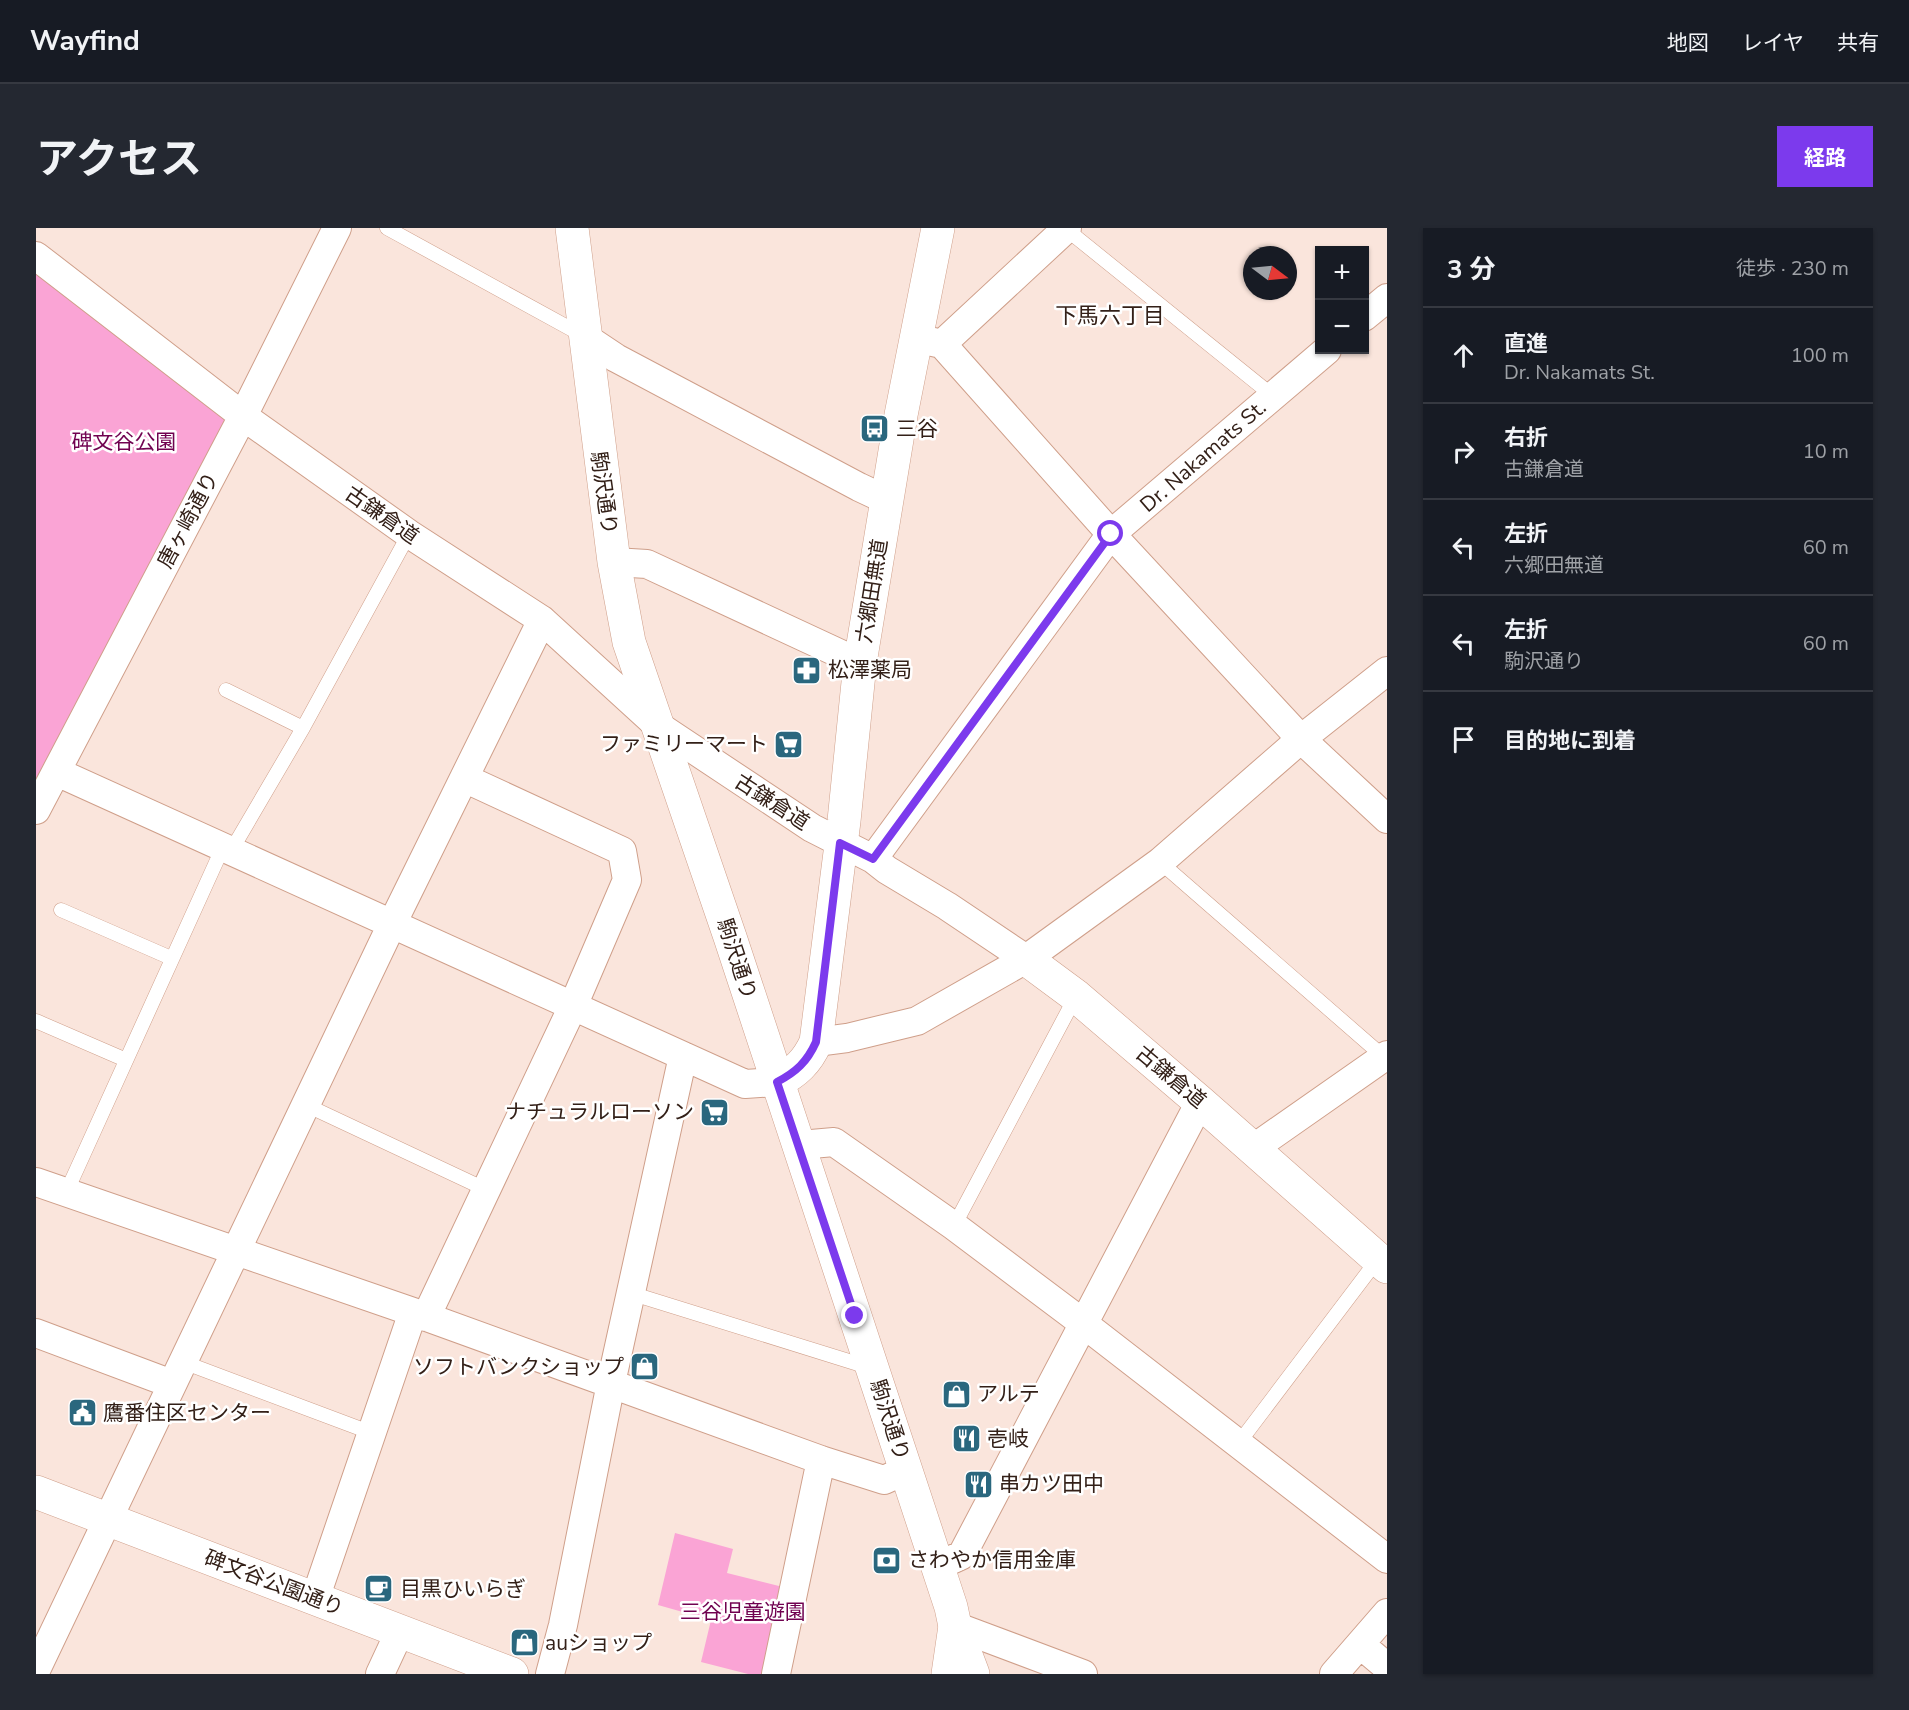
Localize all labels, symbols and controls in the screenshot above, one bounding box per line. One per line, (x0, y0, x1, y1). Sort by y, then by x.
text: Wayfind (30, 22, 140, 60)
text: 地図 (1667, 29, 1709, 57)
text: レイヤ (1742, 29, 1804, 57)
text: 共有 (1837, 29, 1879, 57)
button: 経路 (1777, 126, 1873, 187)
text: アクセス (36, 131, 202, 188)
north arrow (1243, 246, 1297, 300)
map controls (1315, 246, 1369, 354)
button: + (1315, 246, 1369, 300)
text: 3 分 (1447, 252, 1496, 287)
text: 徒歩 · 230 m (1736, 255, 1849, 282)
button: − (1315, 300, 1369, 354)
district label: 下馬六丁目 (1055, 301, 1165, 331)
text: 直進 (1504, 329, 1548, 359)
icon: ahead (1447, 339, 1480, 372)
text: 100 m (1791, 342, 1849, 369)
text: Dr. Nakamats St. (1504, 359, 1655, 386)
street label: Dr. Nakamats St. (1134, 394, 1272, 518)
bus stop icon: 三谷 (859, 413, 891, 445)
place label: 三谷 (896, 415, 938, 443)
text: 右折 (1504, 423, 1548, 453)
park label: 碑文谷公園 (72, 428, 177, 456)
icon: right (1447, 435, 1480, 468)
text: 10 m (1803, 438, 1849, 465)
street label: 駒沢通り (584, 449, 624, 537)
text: 古鎌倉道 (1504, 456, 1584, 483)
street label: 唐ヶ崎通り (151, 467, 225, 573)
street label: 古鎌倉道 (340, 479, 424, 551)
text: 左折 (1504, 519, 1548, 549)
route start (1097, 520, 1123, 546)
icon: left (1447, 531, 1480, 564)
text: 60 m (1803, 534, 1849, 561)
street label: 六郷田無道 (850, 537, 894, 645)
text: 六郷田無道 (1504, 552, 1604, 579)
text: 左折 (1504, 615, 1548, 645)
icon: left (1447, 627, 1480, 660)
text: 60 m (1803, 630, 1849, 657)
text: 駒沢通り (1504, 648, 1584, 675)
pharmacy icon: 松澤薬局 (791, 654, 823, 686)
place label: 松澤薬局 (828, 656, 912, 684)
icon: arrive (1447, 723, 1480, 756)
text: 目的地に到着 (1504, 726, 1636, 756)
supermarket icon: ファミリーマート (773, 728, 805, 760)
place label: ファミリーマート (600, 730, 768, 758)
street label: 古鎌倉道 (729, 767, 815, 837)
street label: 駒沢通り (711, 915, 763, 1003)
street label: 古鎌倉道 (1130, 1039, 1212, 1115)
supermarket icon: ナチュラルローソン (699, 1096, 731, 1128)
place label: ナチュラルローソン (505, 1098, 694, 1126)
route end (841, 1302, 867, 1328)
shop icon: ソフトバンクショップ (629, 1351, 661, 1383)
place label: ソフトバンクショップ (413, 1353, 624, 1381)
street label: 駒沢通り (864, 1376, 916, 1464)
shop icon: アルテ (940, 1378, 972, 1410)
place label: アルテ (977, 1380, 1040, 1408)
public building icon: 鷹番住区センター (66, 1397, 98, 1429)
place label: 鷹番住区センター (103, 1399, 271, 1427)
restaurant icon: 壱岐 (950, 1423, 982, 1455)
place label: 壱岐 (987, 1425, 1029, 1453)
restaurant icon: 串カツ田中 (962, 1468, 994, 1500)
place label: 串カツ田中 (999, 1470, 1104, 1498)
street label: 碑文谷公園通り (200, 1544, 348, 1622)
bank icon: さわやか信用金庫 (871, 1544, 903, 1576)
place label: さわやか信用金庫 (908, 1546, 1076, 1574)
cafe icon: 目黒ひいらぎ (363, 1573, 395, 1605)
place label: 目黒ひいらぎ (400, 1575, 526, 1603)
park label: 三谷児童遊園 (680, 1598, 806, 1626)
shop icon: auショップ (508, 1627, 540, 1659)
place label: auショップ (545, 1629, 652, 1657)

